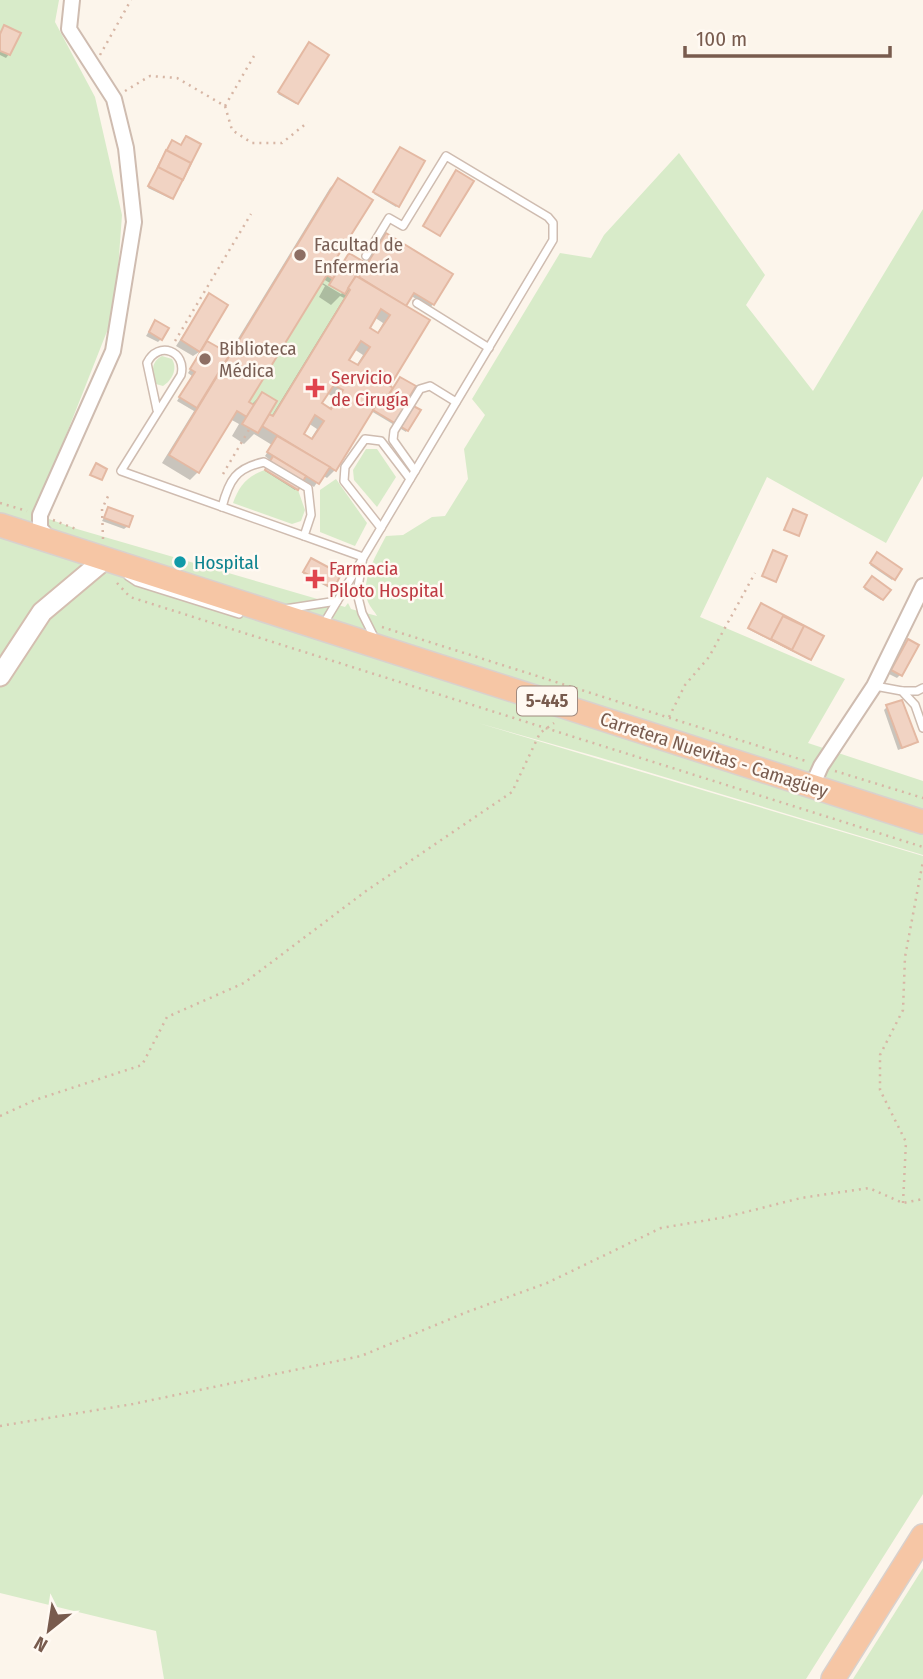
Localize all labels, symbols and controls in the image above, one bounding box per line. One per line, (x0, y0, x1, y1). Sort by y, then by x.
scale bar (685, 14, 890, 58)
text: 100 m (696, 26, 747, 52)
place label: Facultad de Enfermería (314, 233, 403, 278)
marker: Facultad de Enfermería (292, 247, 308, 263)
place label: Biblioteca Médica (219, 337, 297, 382)
marker: Biblioteca Médica (197, 351, 213, 367)
place label: Servicio de Cirugía (331, 366, 409, 411)
marker: Servicio de Cirugía (305, 378, 325, 398)
place label: Hospital (194, 551, 259, 574)
marker: Hospital (172, 554, 188, 570)
place label: Farmacia Piloto Hospital (329, 557, 444, 602)
marker: Farmacia Piloto Hospital (307, 571, 323, 587)
road number: 5-445 (517, 686, 577, 716)
street label: Carretera Nuevitas - Camagüey (597, 707, 831, 803)
north arrow (14, 1595, 84, 1665)
text: N (30, 1631, 51, 1657)

